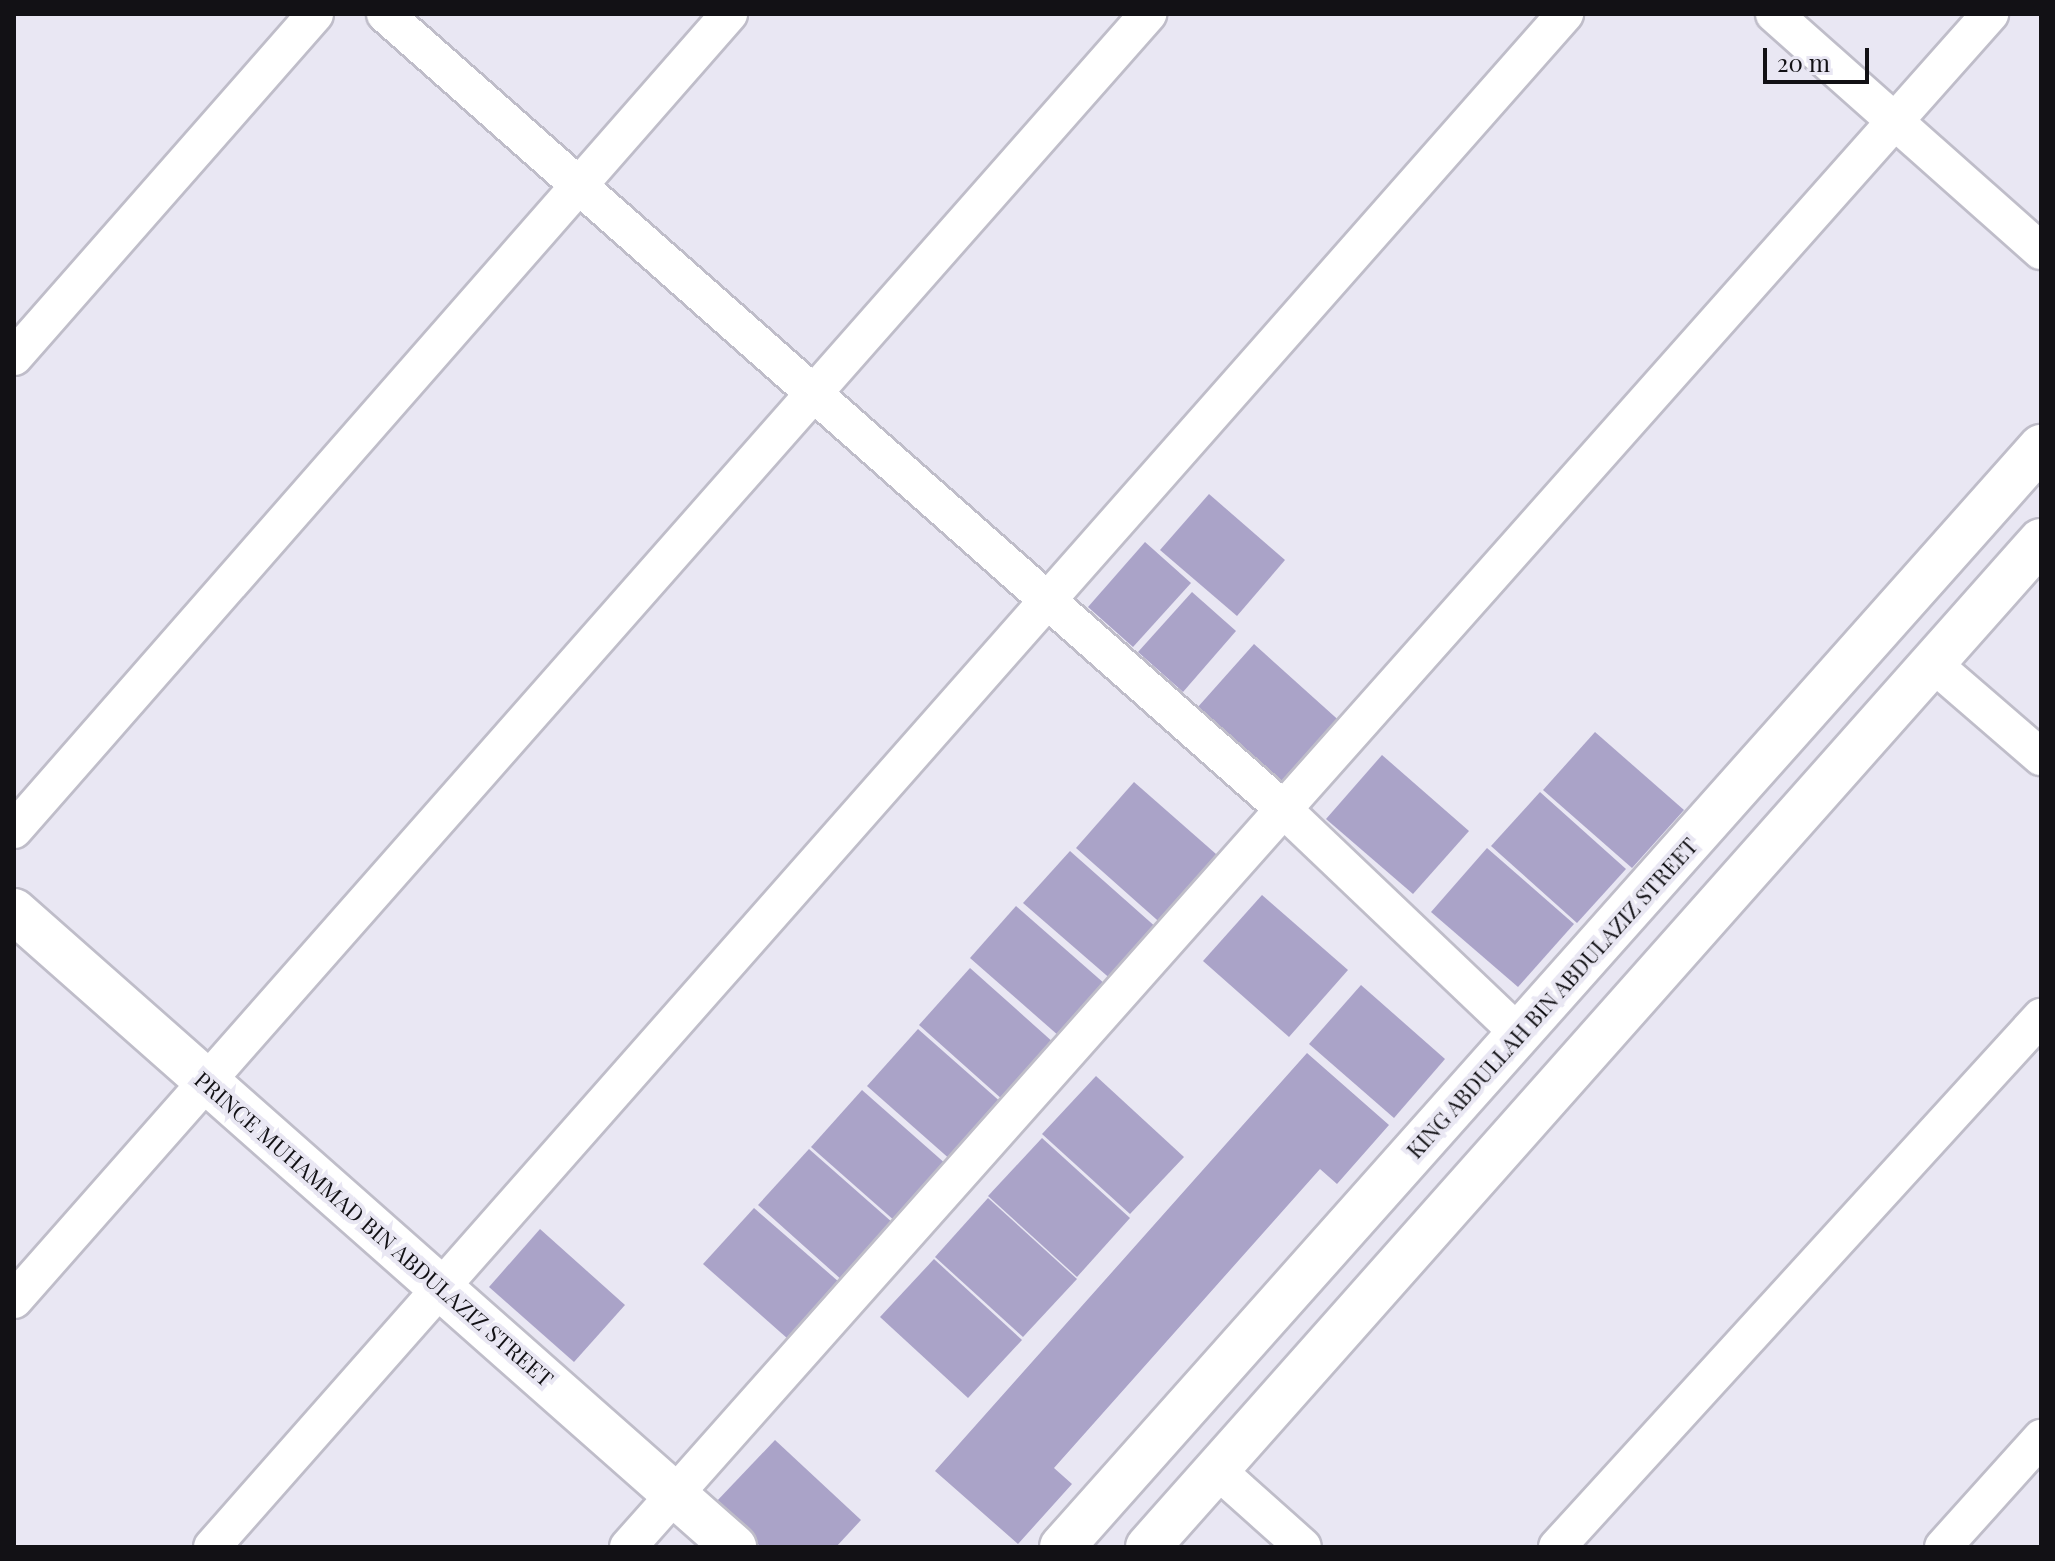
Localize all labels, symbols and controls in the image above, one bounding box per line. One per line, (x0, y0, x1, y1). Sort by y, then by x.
scale bar (1767, 32, 1873, 82)
text: 20 m (1777, 46, 1830, 78)
street label: KING ABDULLAH BIN ABDULAZIZ STREET (1401, 832, 1703, 1164)
street label: PRINCE MUHAMMAD BIN ABDULAZIZ STREET (189, 1066, 559, 1392)

